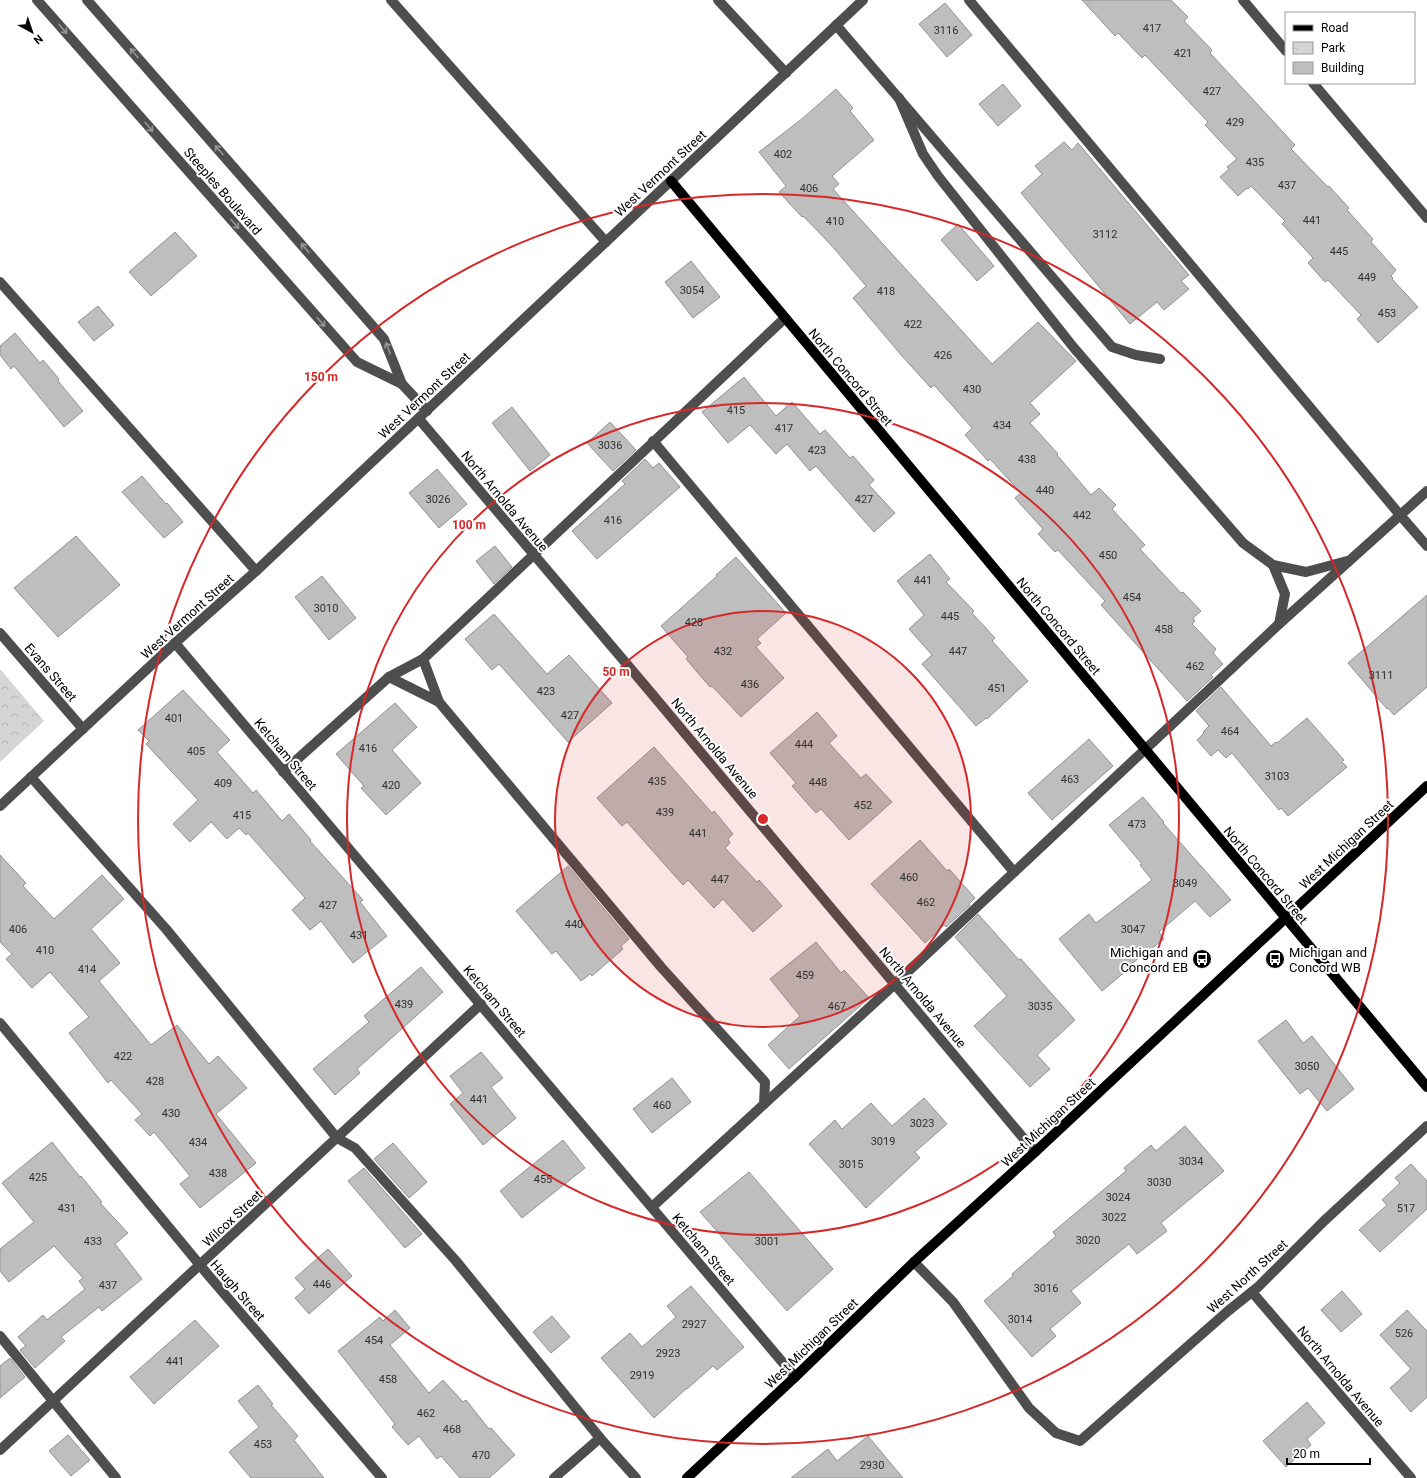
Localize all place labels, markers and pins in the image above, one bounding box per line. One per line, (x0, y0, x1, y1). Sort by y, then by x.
centre of rings (756, 812, 770, 826)
place label: Michigan and Concord EB (1110, 945, 1188, 975)
place label: Michigan and Concord WB (1289, 945, 1367, 975)
bus stop icon: Michigan and Concord EB (1191, 948, 1213, 970)
bus stop icon: Michigan and Concord WB (1264, 948, 1286, 970)

